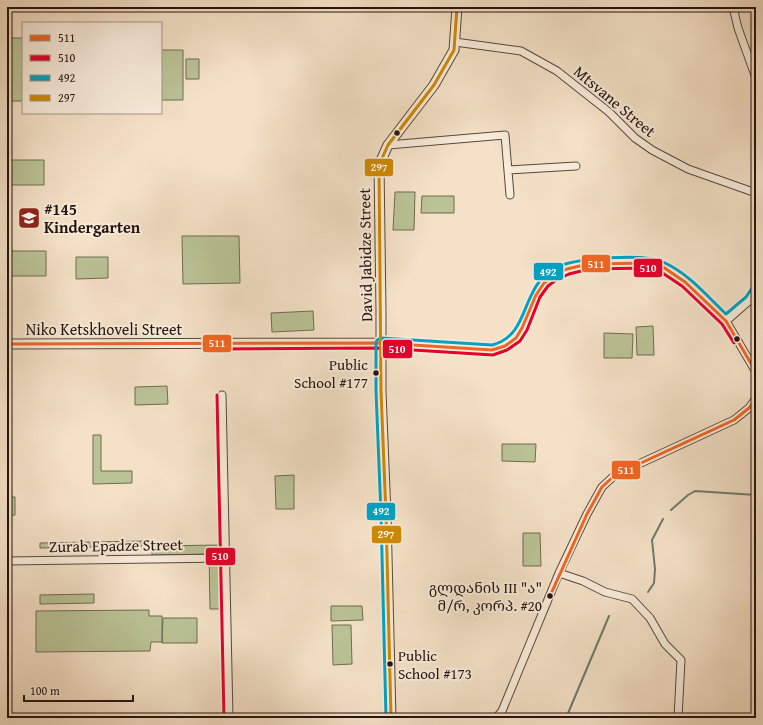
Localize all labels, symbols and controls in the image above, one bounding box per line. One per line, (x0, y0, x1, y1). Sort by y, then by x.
legend (22, 22, 162, 114)
text: 511 (58, 29, 76, 46)
text: 510 (58, 49, 76, 66)
street label: Mtsvane Street (569, 59, 662, 143)
text: 492 (58, 69, 76, 86)
text: 297 (58, 89, 76, 106)
unlabelled marker (392, 128, 402, 138)
line badge: 297 (364, 158, 394, 177)
text: 297 (370, 159, 388, 175)
street label: David Jabidze Street (352, 187, 378, 322)
place label: #145 Kindergarten (44, 197, 141, 239)
school or university icon: #145 Kindergarten (16, 205, 42, 231)
line badge: 511 (581, 254, 611, 273)
text: 511 (587, 256, 605, 272)
line badge: 510 (633, 258, 663, 278)
text: 510 (639, 260, 657, 276)
line badge: 492 (533, 262, 564, 281)
text: 492 (539, 264, 557, 280)
street label: Niko Ketskhoveli Street (26, 317, 183, 341)
line badge: 511 (202, 334, 232, 353)
unlabelled marker (732, 334, 742, 344)
text: 511 (208, 335, 226, 351)
line badge: 510 (382, 339, 413, 359)
text: 510 (388, 341, 406, 357)
place label: Public School #177 (294, 354, 368, 393)
marker: Public School #177 (371, 368, 381, 378)
line badge: 511 (611, 460, 641, 480)
text: 511 (617, 462, 635, 478)
line badge: 492 (366, 502, 396, 521)
text: 492 (372, 503, 390, 519)
line badge: 297 (371, 525, 402, 544)
text: 297 (377, 526, 395, 542)
street label: Zurab Epadze Street (49, 532, 184, 558)
line badge: 510 (205, 547, 236, 566)
text: 510 (211, 548, 229, 564)
place label: გლდანის III "ა" მ/რ, კორპ. #20 (429, 577, 542, 616)
marker: გლდანის III "ა" მ/რ, კორპ. #20 (545, 591, 555, 601)
place label: Public School #173 (398, 645, 472, 684)
marker: Public School #173 (385, 659, 395, 669)
scale bar (24, 677, 133, 703)
text: 100 m (30, 682, 60, 699)

